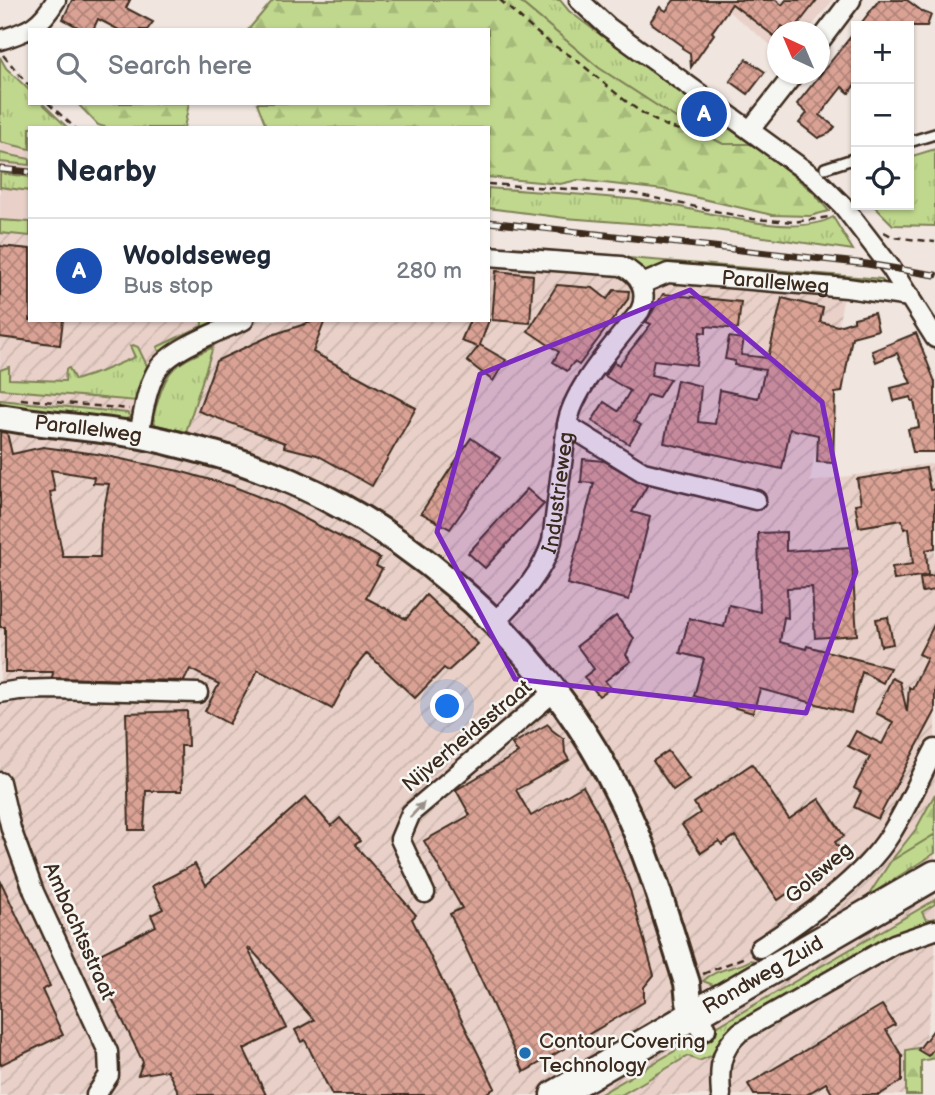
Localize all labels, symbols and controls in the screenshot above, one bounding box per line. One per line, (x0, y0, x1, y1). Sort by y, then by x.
north arrow (767, 21, 830, 84)
map controls (851, 21, 914, 210)
button: + (851, 21, 914, 84)
search box (28, 28, 490, 105)
icon: search (52, 48, 90, 86)
text: Search here (108, 51, 252, 82)
button: − (851, 84, 914, 147)
pin: A (681, 88, 727, 140)
button: locate (851, 147, 914, 210)
text: Nearby (56, 154, 156, 190)
text: Wooldseweg (123, 241, 271, 272)
text: A (72, 257, 86, 285)
text: 280 m (396, 257, 462, 285)
street label: Parallelweg (720, 265, 830, 299)
text: Bus stop (123, 272, 213, 300)
street label: Parallelweg (33, 410, 144, 448)
street label: Industrieweg (536, 430, 579, 557)
street label: Nijverheidsstraat (397, 674, 537, 797)
your location (430, 689, 464, 723)
one-way arrow (409, 802, 425, 819)
street label: Golsweg (780, 837, 858, 909)
street label: Ambachtsstraat (38, 858, 121, 1004)
street label: Rondweg Zuid (698, 930, 827, 1019)
place label: Contour Covering Technology (539, 1029, 706, 1078)
marker: Contour Covering Technology (517, 1045, 533, 1061)

